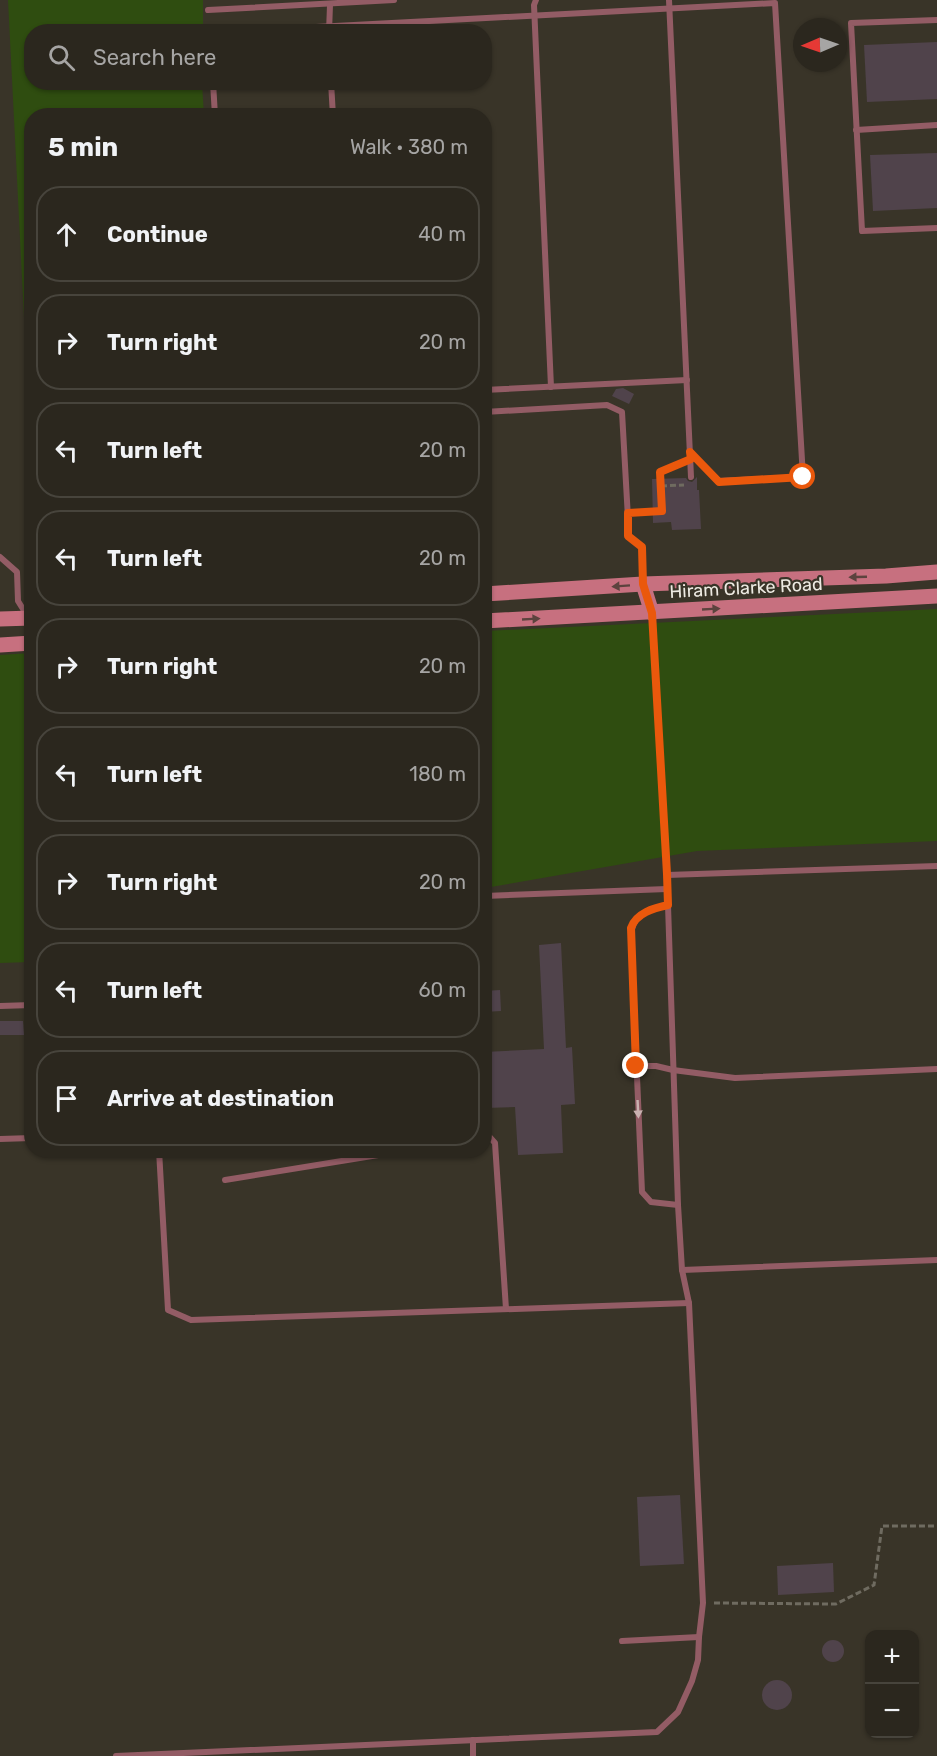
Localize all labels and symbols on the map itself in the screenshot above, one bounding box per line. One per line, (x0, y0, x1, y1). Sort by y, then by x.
north arrow (793, 18, 847, 72)
route start (789, 463, 815, 489)
one-way arrow (848, 572, 867, 581)
street label: Hiram Clarke Road (669, 573, 823, 603)
one-way arrow (611, 581, 630, 590)
one-way arrow (701, 605, 720, 614)
one-way arrow (522, 614, 541, 623)
route end (622, 1052, 648, 1078)
one-way arrow (633, 1099, 642, 1118)

